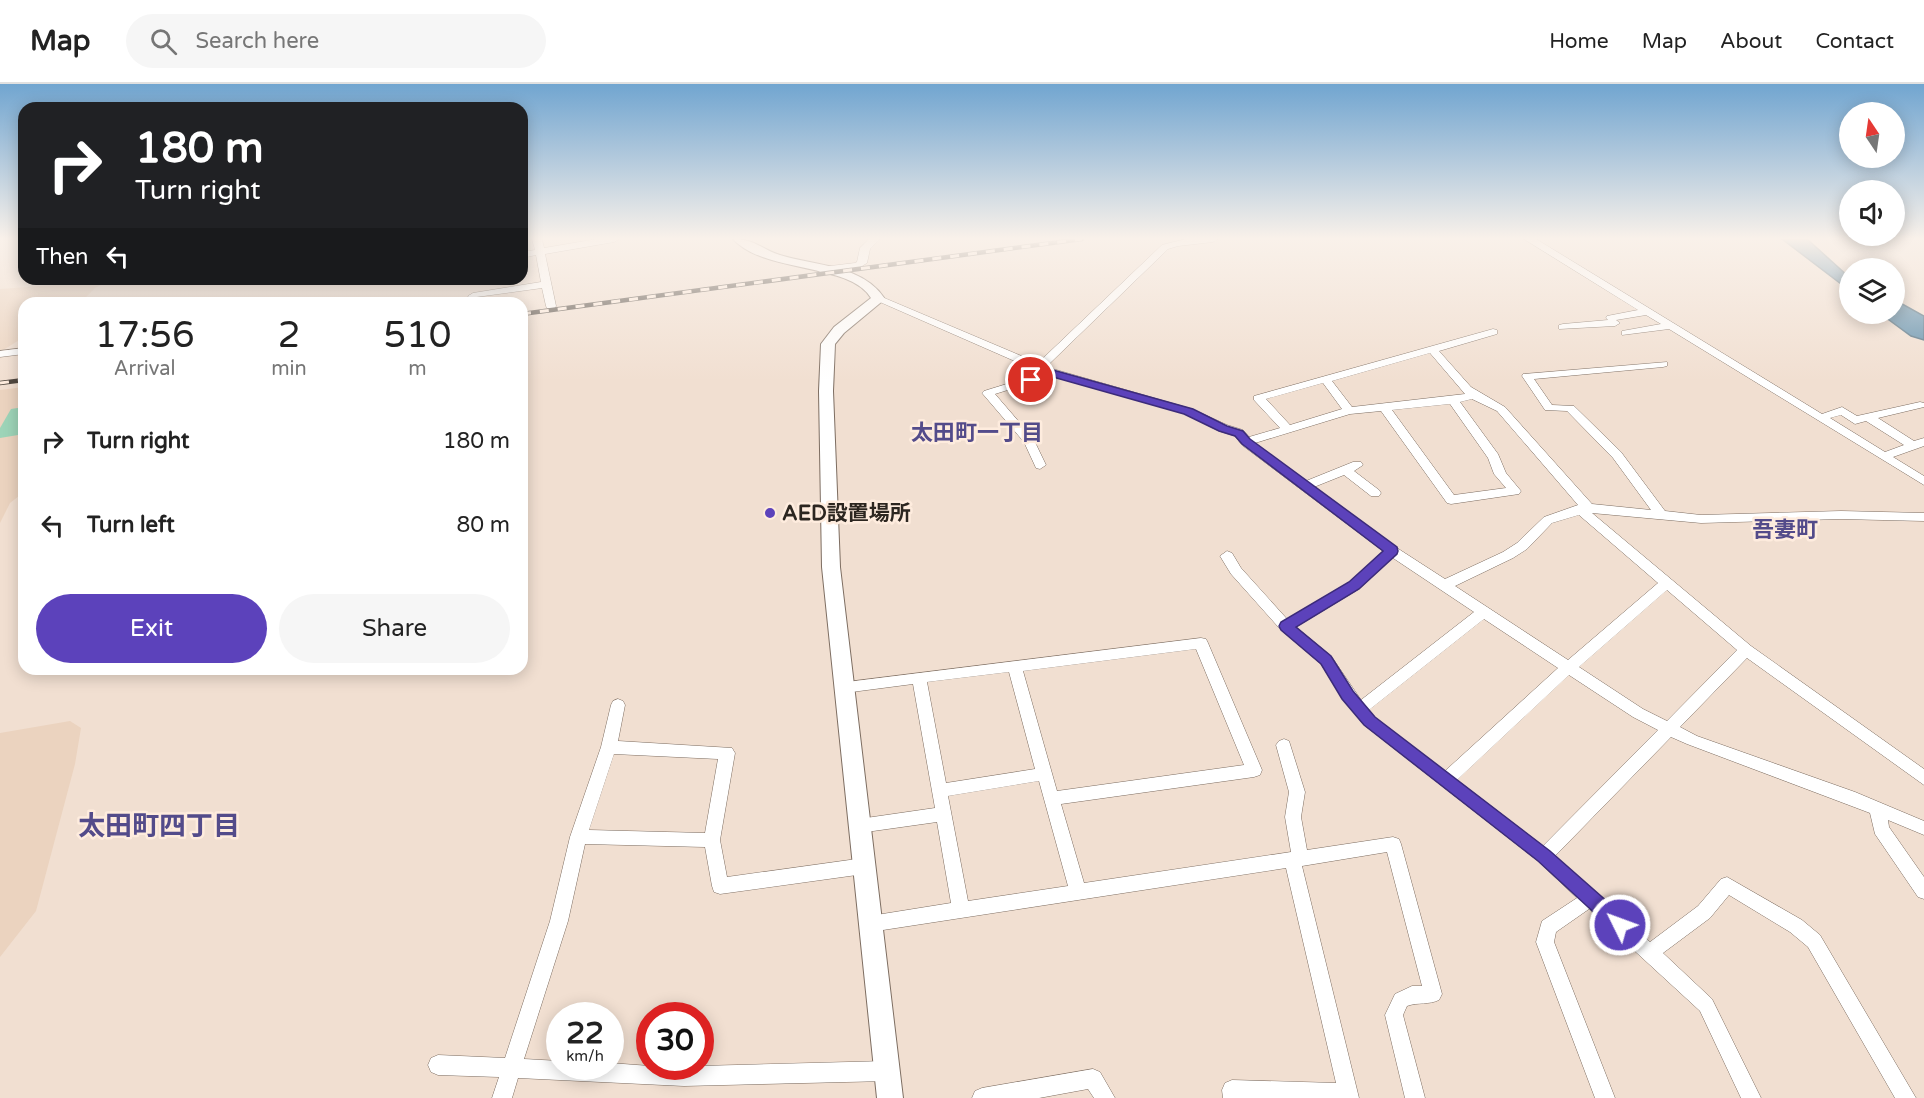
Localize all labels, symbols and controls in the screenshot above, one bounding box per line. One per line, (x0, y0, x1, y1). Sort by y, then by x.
search box (126, 14, 546, 68)
text: Map (30, 24, 90, 58)
icon: search (147, 25, 180, 58)
text: Search here (195, 28, 319, 54)
text: Home (1549, 29, 1609, 54)
text: Map (1642, 29, 1687, 54)
text: About (1720, 29, 1782, 54)
text: Contact (1815, 29, 1894, 54)
north arrow (1839, 102, 1905, 168)
map controls (1839, 102, 1905, 324)
text: 180 m (135, 123, 264, 174)
icon: right (36, 126, 114, 204)
text: Turn right (135, 174, 261, 207)
button: sound (1839, 180, 1905, 246)
icon: left (101, 240, 134, 273)
text: Then (36, 244, 89, 270)
button: layers (1839, 258, 1905, 324)
text: 17:56 (95, 314, 195, 357)
text: 2 (278, 314, 300, 357)
text: 510 (383, 314, 451, 357)
pin (1005, 354, 1056, 405)
text: Arrival (114, 357, 176, 381)
text: min (271, 357, 307, 381)
text: m (408, 357, 427, 381)
icon: arrive (1014, 363, 1047, 396)
district label: 太田町一丁目 (911, 420, 1043, 446)
icon: right (36, 425, 69, 458)
text: Turn right (87, 428, 189, 454)
text: 180 m (443, 428, 510, 454)
place label: AED設置場所 (782, 501, 911, 526)
marker: AED設置場所 (763, 506, 777, 520)
icon: left (36, 509, 69, 542)
text: Turn left (87, 512, 175, 538)
text: 80 m (456, 512, 510, 538)
district label: 吾妻町 (1752, 517, 1818, 543)
button: Exit (36, 594, 267, 663)
button: Share (279, 594, 510, 663)
district label: 太田町四丁目 (78, 810, 240, 843)
position arrow (1588, 893, 1652, 957)
speed limit sign: 30 (636, 1002, 714, 1080)
text: 22 (566, 1015, 604, 1052)
text: km/h (566, 1047, 604, 1065)

